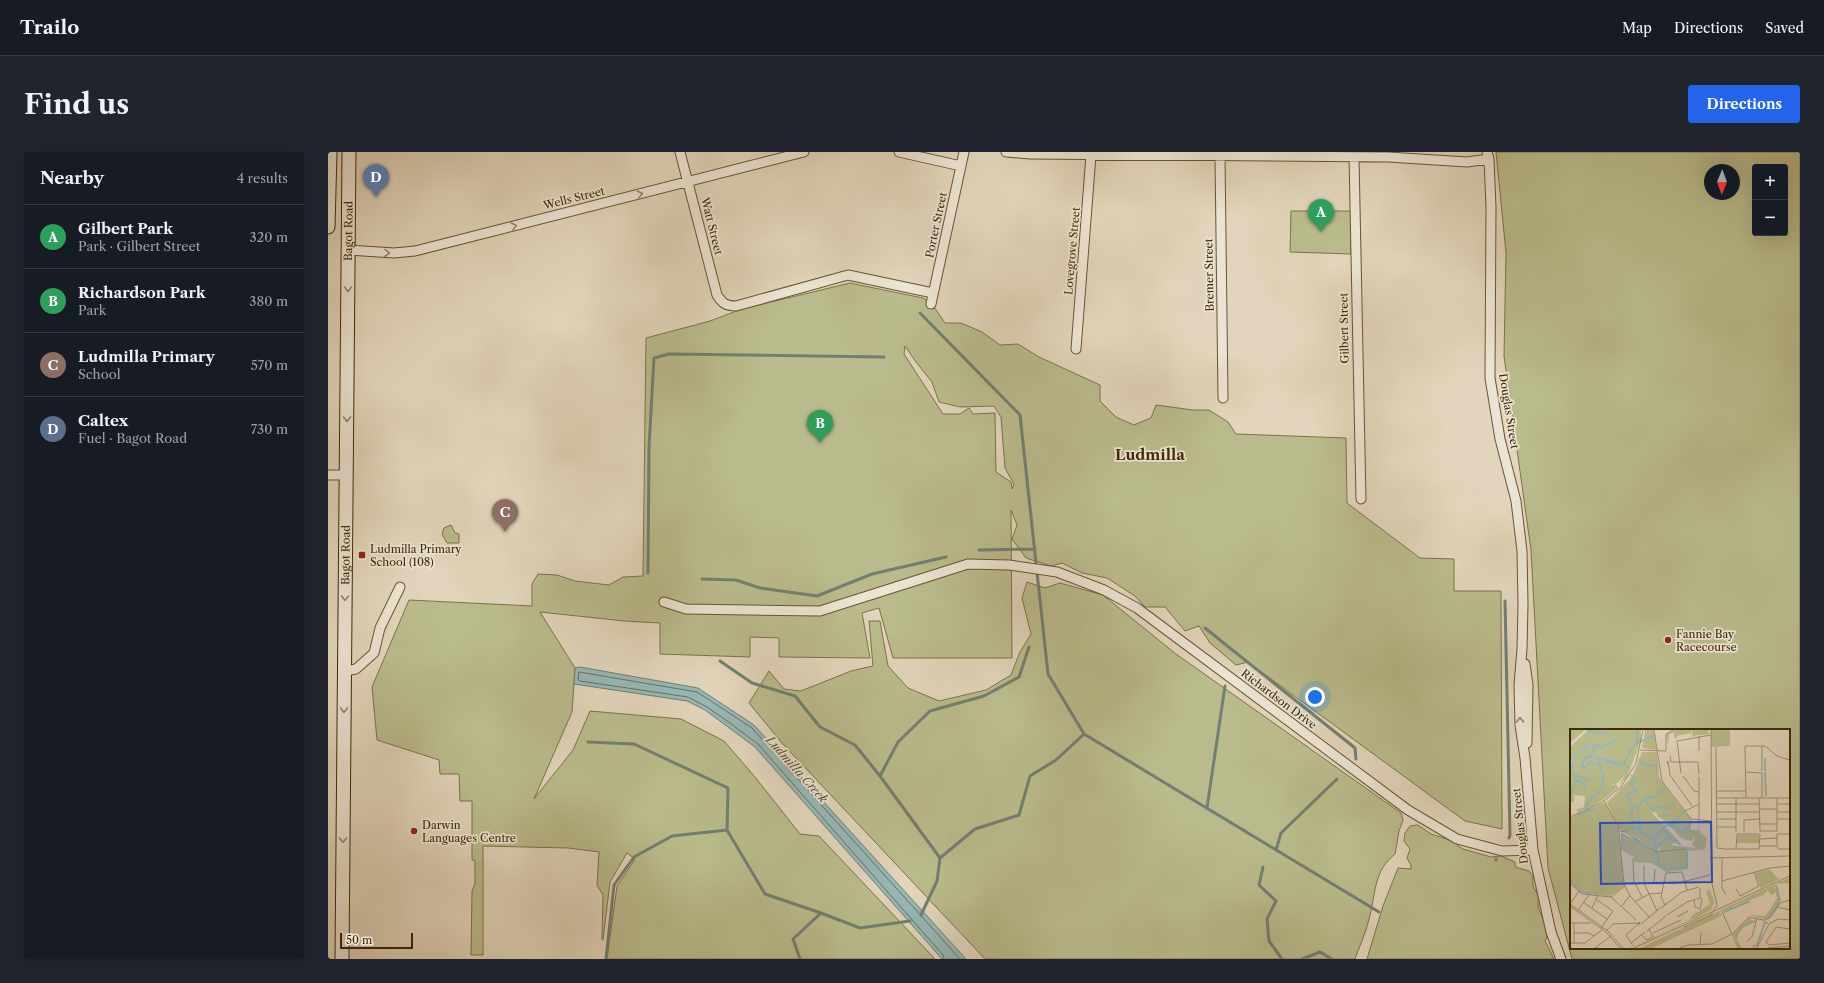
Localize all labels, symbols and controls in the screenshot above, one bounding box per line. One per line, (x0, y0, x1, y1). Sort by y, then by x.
text: Trailo (20, 16, 79, 39)
text: Map (1622, 19, 1652, 37)
text: Directions (1674, 19, 1743, 37)
text: Saved (1765, 19, 1804, 37)
button: Directions (1688, 85, 1800, 123)
text: Find us (24, 87, 129, 121)
pin: D (363, 164, 389, 197)
north arrow (1704, 164, 1740, 200)
map controls (1752, 164, 1788, 236)
button: + (1752, 164, 1788, 200)
text: Nearby (40, 168, 104, 188)
text: 4 results (237, 170, 288, 186)
street label: Wells Street (541, 184, 606, 213)
one-way arrow (636, 190, 643, 199)
street label: Porter Street (922, 191, 950, 259)
street label: Watt Street (698, 195, 726, 256)
pin: A (1308, 199, 1334, 232)
button: − (1752, 200, 1788, 236)
street label: Bagot Road (341, 201, 356, 261)
street label: Lovegrove Street (1061, 206, 1083, 295)
text: Gilbert Park (78, 219, 173, 238)
one-way arrow (511, 223, 517, 231)
text: A (48, 229, 58, 245)
text: 320 m (250, 229, 288, 245)
text: Park · Gilbert Street (78, 238, 200, 254)
street label: Bremer Street (1201, 238, 1217, 312)
one-way arrow (384, 248, 390, 257)
text: Richardson Park (78, 283, 206, 302)
one-way arrow (344, 286, 352, 292)
street label: Gilbert Street (1336, 292, 1352, 364)
text: B (48, 293, 58, 309)
text: 380 m (249, 293, 288, 309)
text: Park (78, 302, 106, 318)
text: Ludmilla Primary (78, 347, 215, 366)
text: C (48, 357, 58, 373)
text: 570 m (251, 357, 288, 373)
text: School (78, 366, 121, 382)
street label: Douglas Street (1496, 372, 1522, 450)
pin: B (807, 410, 833, 443)
text: Caltex (78, 411, 128, 430)
one-way arrow (343, 416, 351, 422)
text: D (47, 421, 59, 437)
text: 730 m (251, 421, 288, 437)
text: Fuel · Bagot Road (78, 430, 187, 446)
district label: Ludmilla (1115, 445, 1185, 464)
pin: C (492, 499, 518, 532)
street label: Bagot Road (338, 525, 353, 585)
place label: Ludmilla Primary School (108) (370, 542, 462, 569)
marker: Ludmilla Primary School (108) (357, 550, 367, 560)
one-way arrow (341, 595, 350, 601)
place label: Fannie Bay Racecourse (1676, 627, 1737, 654)
marker: Fannie Bay Racecourse (1663, 635, 1673, 645)
street label: Richardson Drive (1238, 666, 1320, 732)
your location (1305, 687, 1325, 707)
one-way arrow (340, 707, 348, 713)
one-way arrow (1516, 717, 1524, 723)
inset map (1570, 729, 1790, 949)
water label: Ludmilla Creek (762, 732, 831, 806)
street label: Douglas Street (1509, 787, 1531, 865)
place label: Darwin Languages Centre (422, 818, 516, 845)
marker: Darwin Languages Centre (409, 826, 419, 836)
one-way arrow (339, 837, 347, 843)
scale bar (340, 931, 413, 950)
text: 50 m (346, 933, 372, 947)

